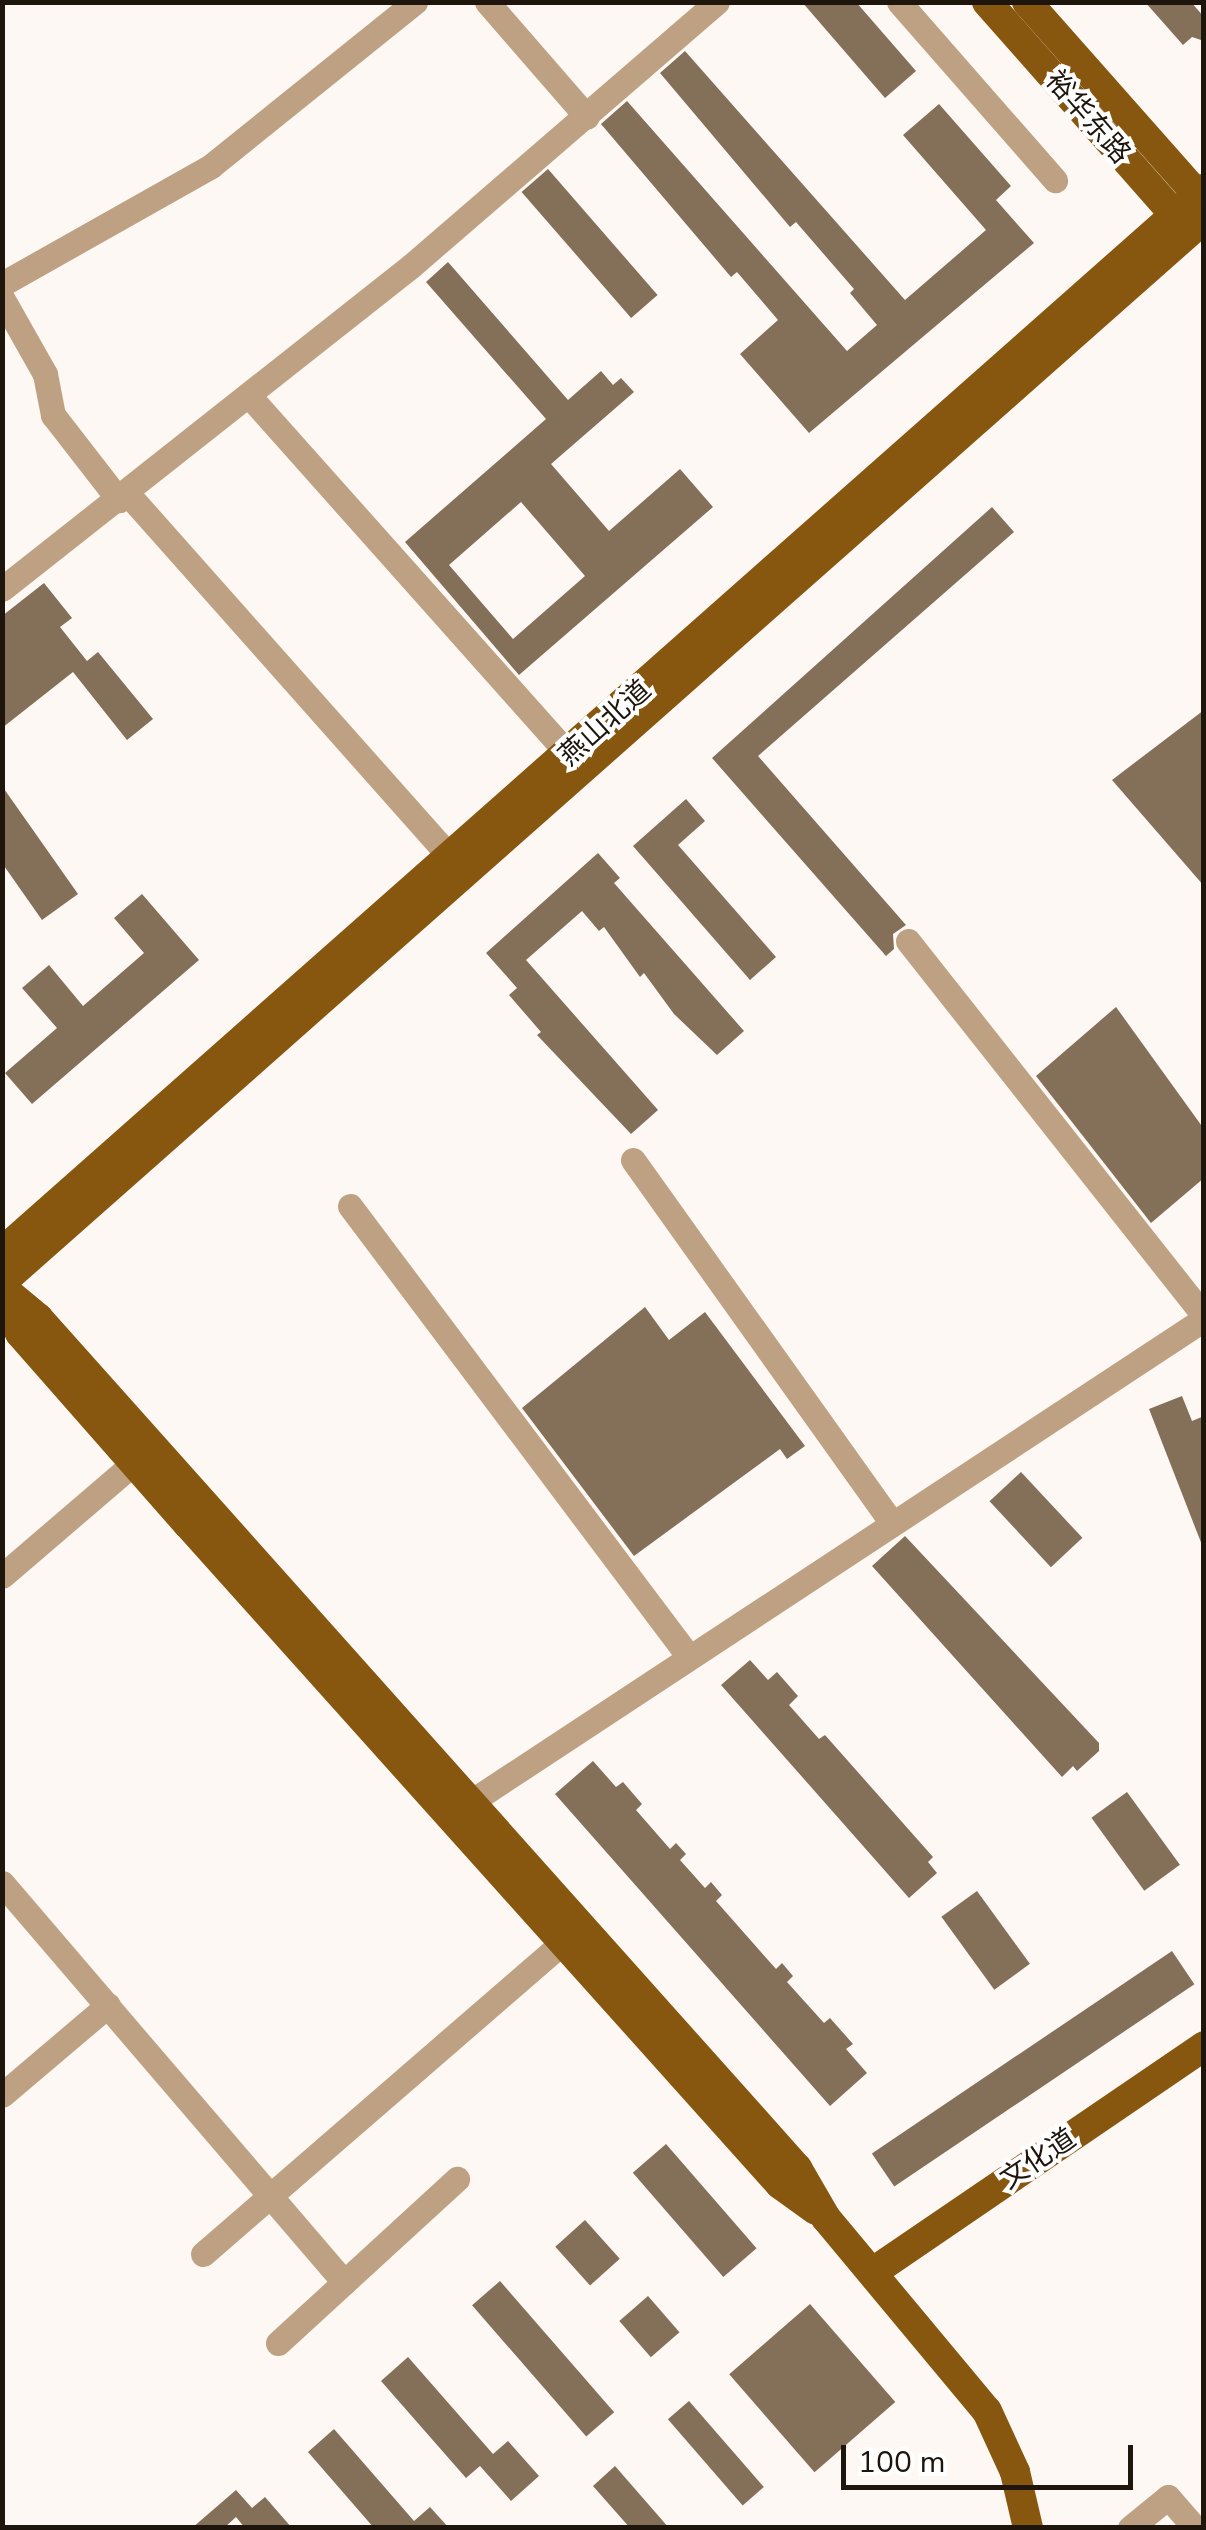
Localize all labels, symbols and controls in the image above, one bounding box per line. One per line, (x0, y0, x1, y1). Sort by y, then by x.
street label: 裕华东路 (1039, 64, 1137, 170)
street label: 燕山北道 (552, 673, 658, 773)
street label: 文化道 (994, 2122, 1082, 2196)
scale bar (846, 2425, 1138, 2487)
text: 100 m (858, 2442, 945, 2483)

